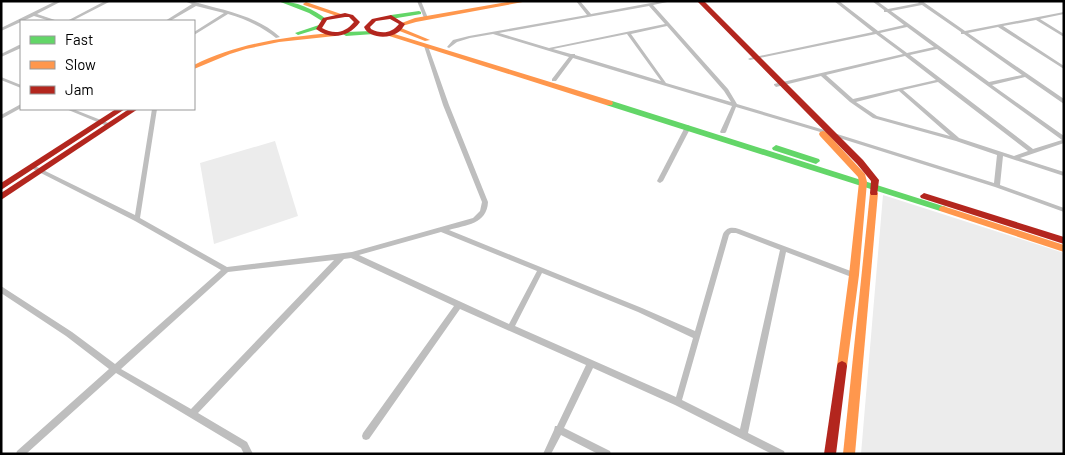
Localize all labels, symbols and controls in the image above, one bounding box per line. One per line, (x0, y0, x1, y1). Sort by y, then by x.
legend (20, 20, 195, 110)
text: Fast (65, 30, 93, 48)
text: Slow (65, 55, 96, 73)
text: Jam (65, 80, 94, 98)

